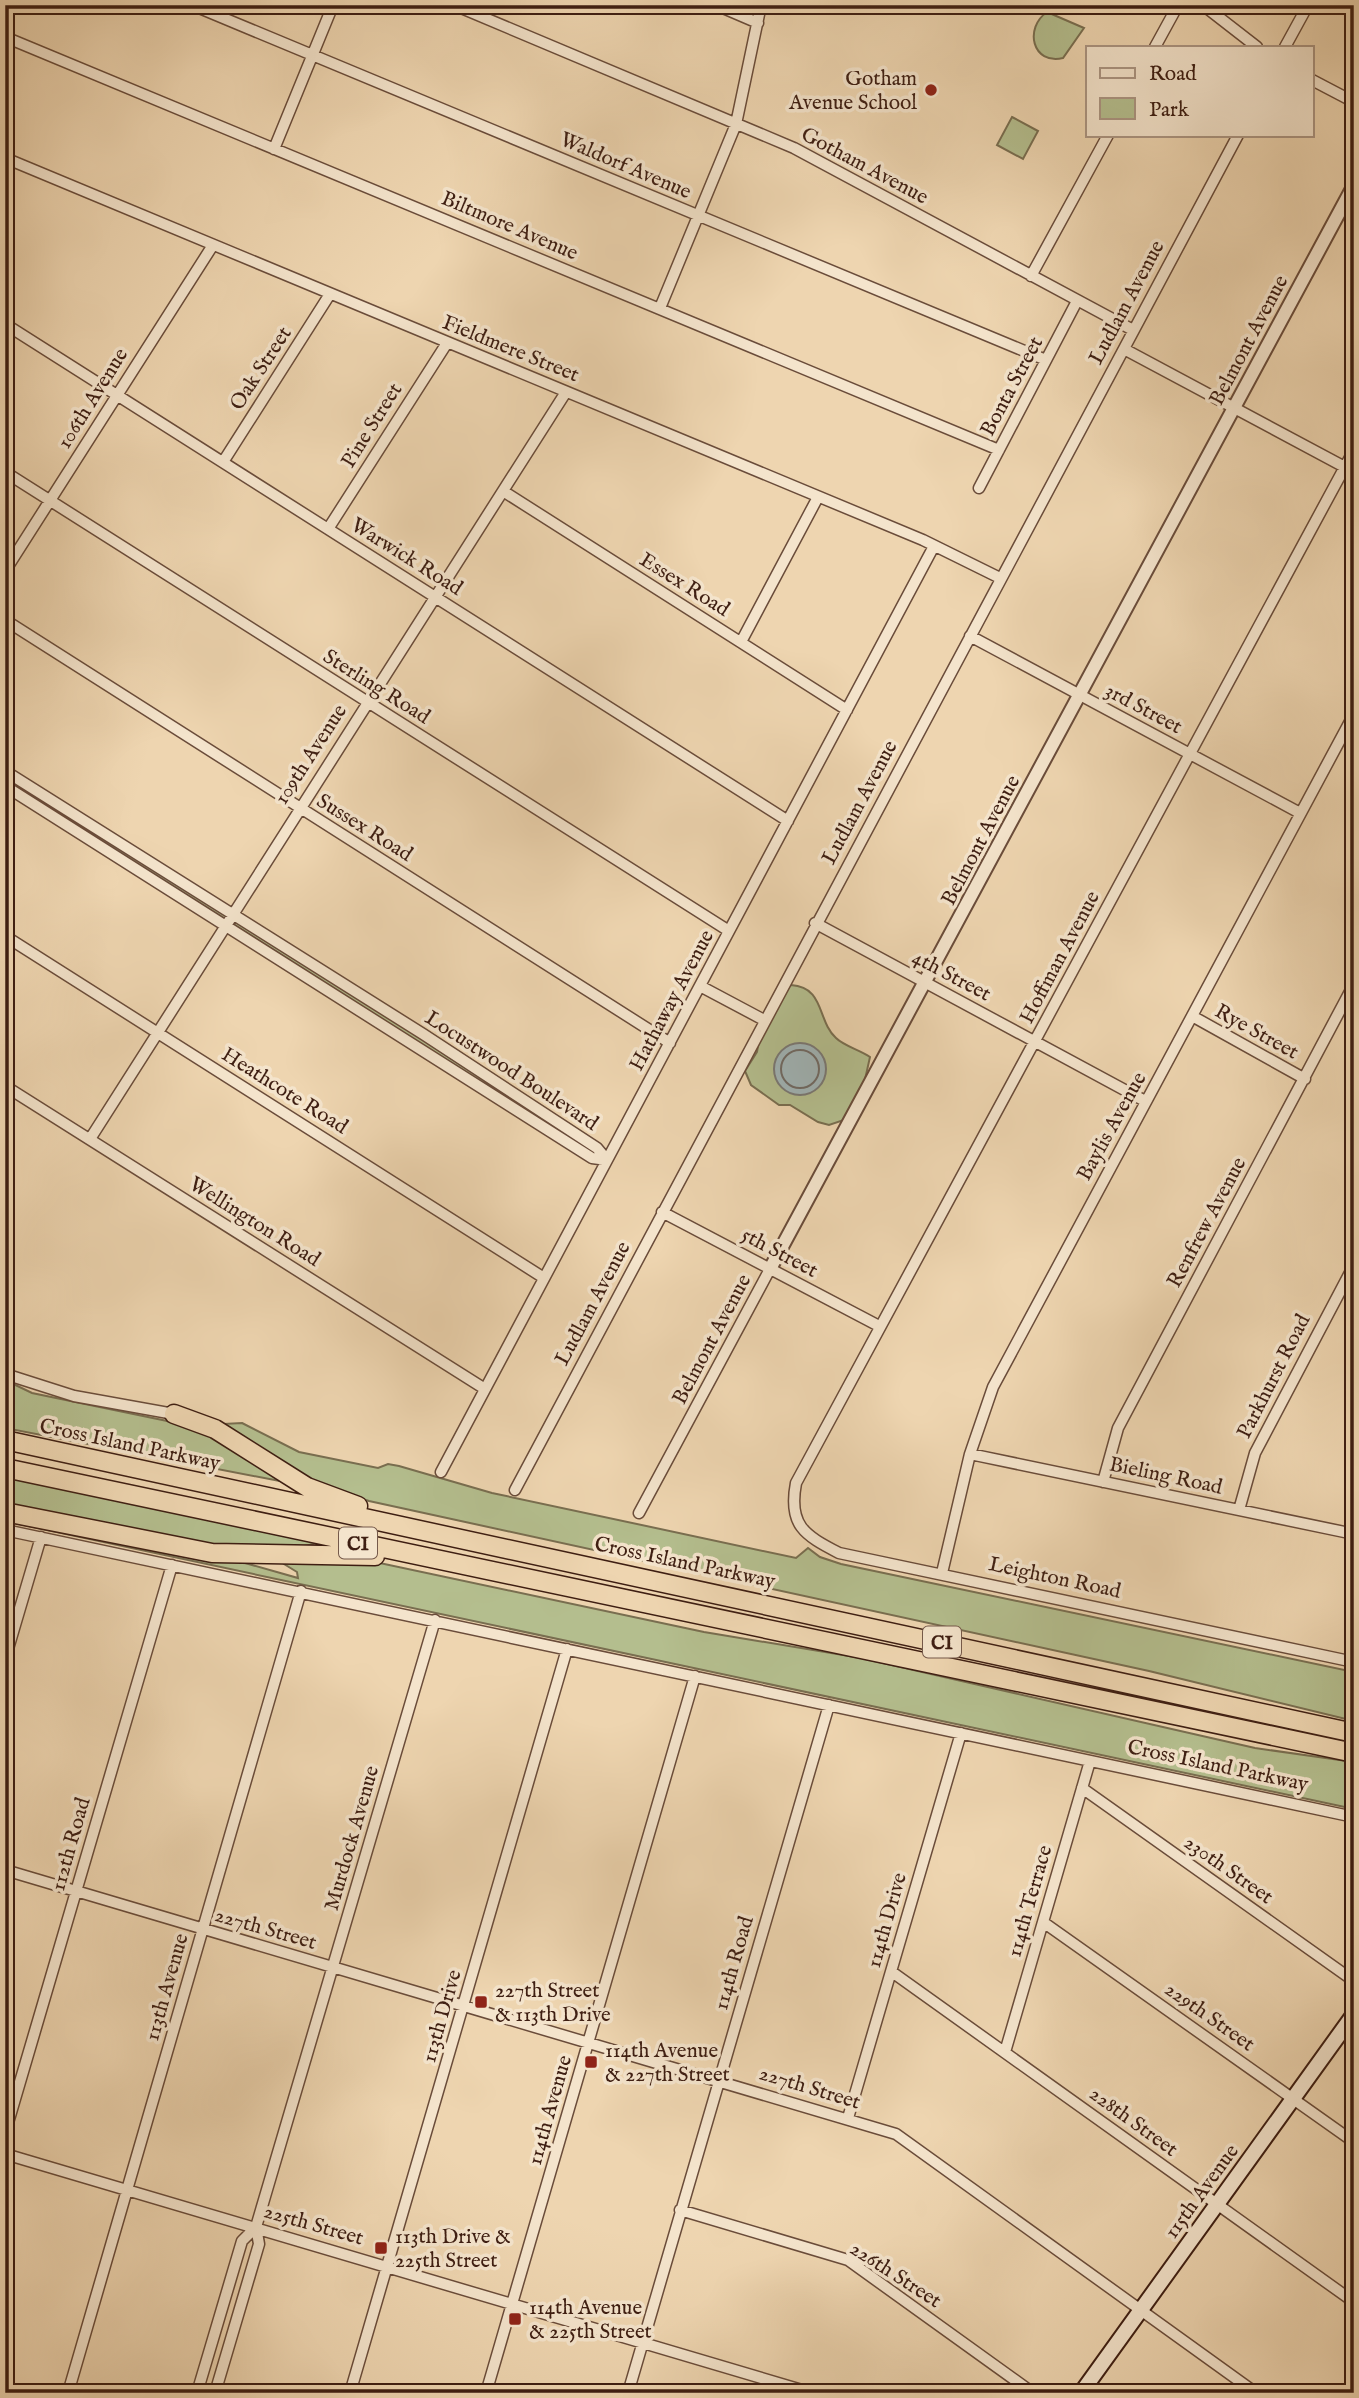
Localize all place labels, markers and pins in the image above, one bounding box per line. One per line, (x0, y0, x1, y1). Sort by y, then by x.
place label: Gotham Avenue School (788, 66, 917, 117)
marker: Gotham Avenue School (923, 82, 939, 98)
place label: 227th Street & 113th Drive (495, 1978, 611, 2029)
marker: 227th Street & 113th Drive (473, 1994, 489, 2010)
place label: 114th Avenue & 227th Street (605, 2038, 730, 2089)
marker: 114th Avenue & 227th Street (583, 2054, 599, 2070)
place label: 113th Drive & 225th Street (395, 2224, 511, 2275)
marker: 113th Drive & 225th Street (373, 2240, 389, 2256)
place label: 114th Avenue & 225th Street (529, 2295, 652, 2346)
marker: 114th Avenue & 225th Street (507, 2311, 523, 2327)

